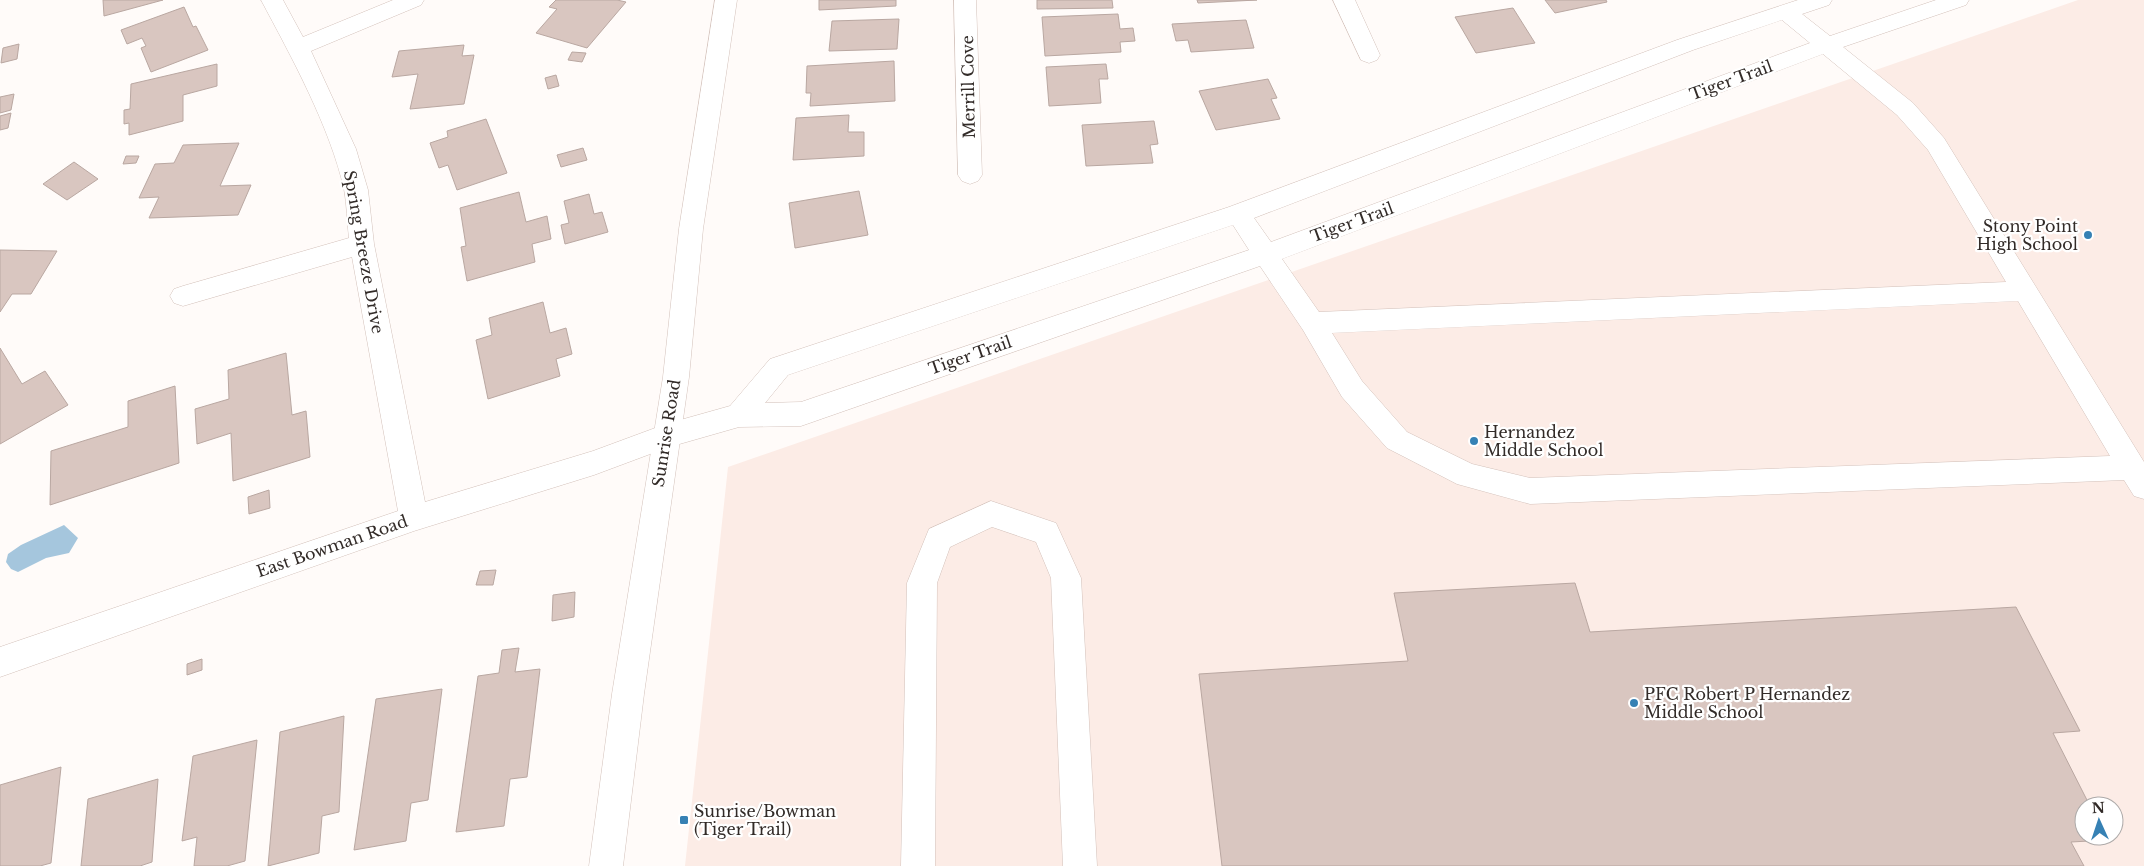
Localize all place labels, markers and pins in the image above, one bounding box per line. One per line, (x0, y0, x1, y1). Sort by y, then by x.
place label: Stony Point High School (1977, 216, 2078, 254)
marker: Stony Point High School (2082, 229, 2094, 241)
place label: Hernandez Middle School (1484, 422, 1604, 460)
marker: Hernandez Middle School (1468, 435, 1480, 447)
place label: PFC Robert P Hernandez Middle School (1644, 684, 1850, 722)
marker: PFC Robert P Hernandez Middle School (1628, 697, 1640, 709)
place label: Sunrise/Bowman (Tiger Trail) (694, 801, 836, 839)
marker: Sunrise/Bowman (Tiger Trail) (678, 814, 690, 826)

